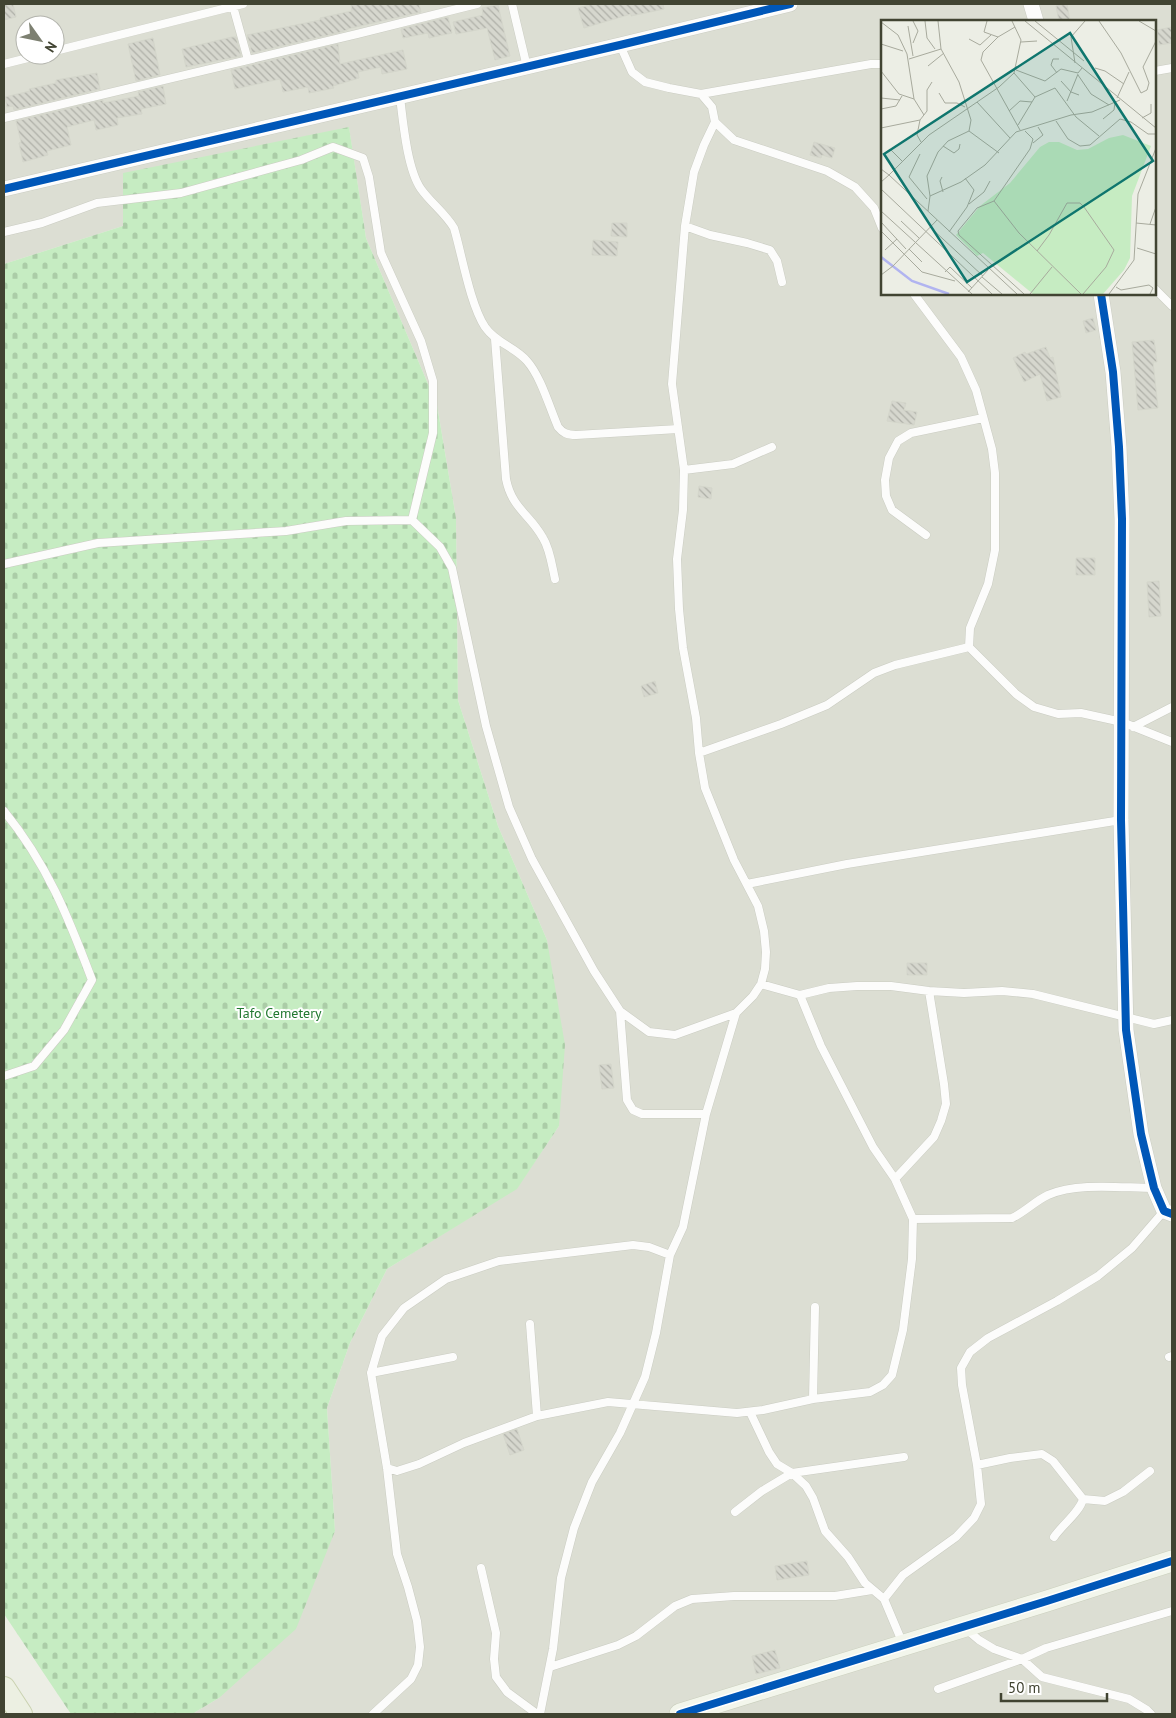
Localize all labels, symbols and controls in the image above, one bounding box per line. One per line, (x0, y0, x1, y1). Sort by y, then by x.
north arrow (15, 15, 65, 65)
inset map (881, 20, 1156, 295)
text: N (41, 38, 61, 56)
park label: Tafo Cemetery (237, 1004, 322, 1022)
scale bar (1001, 1670, 1107, 1702)
text: 50 m (1008, 1678, 1041, 1697)

